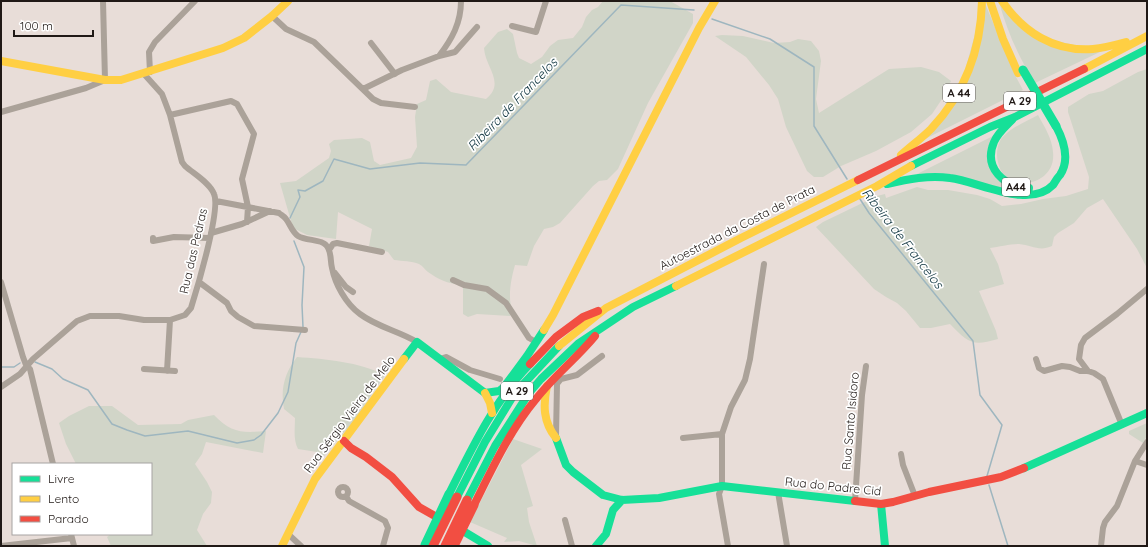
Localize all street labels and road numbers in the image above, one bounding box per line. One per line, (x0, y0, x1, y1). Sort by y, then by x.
road number: A 44 (943, 84, 975, 102)
road number: A 29 (1004, 92, 1036, 110)
road number: A44 (1002, 178, 1030, 196)
street label: Autoestrada da Costa de Prata (657, 181, 817, 273)
street label: Rua das Pedras (176, 206, 210, 295)
street label: Rua Sérgio Vieira de Melo (300, 353, 398, 475)
street label: Rua Santo Isidoro (838, 371, 862, 471)
road number: A 29 (501, 382, 533, 400)
street label: Rua do Padre Cid (784, 473, 882, 499)

